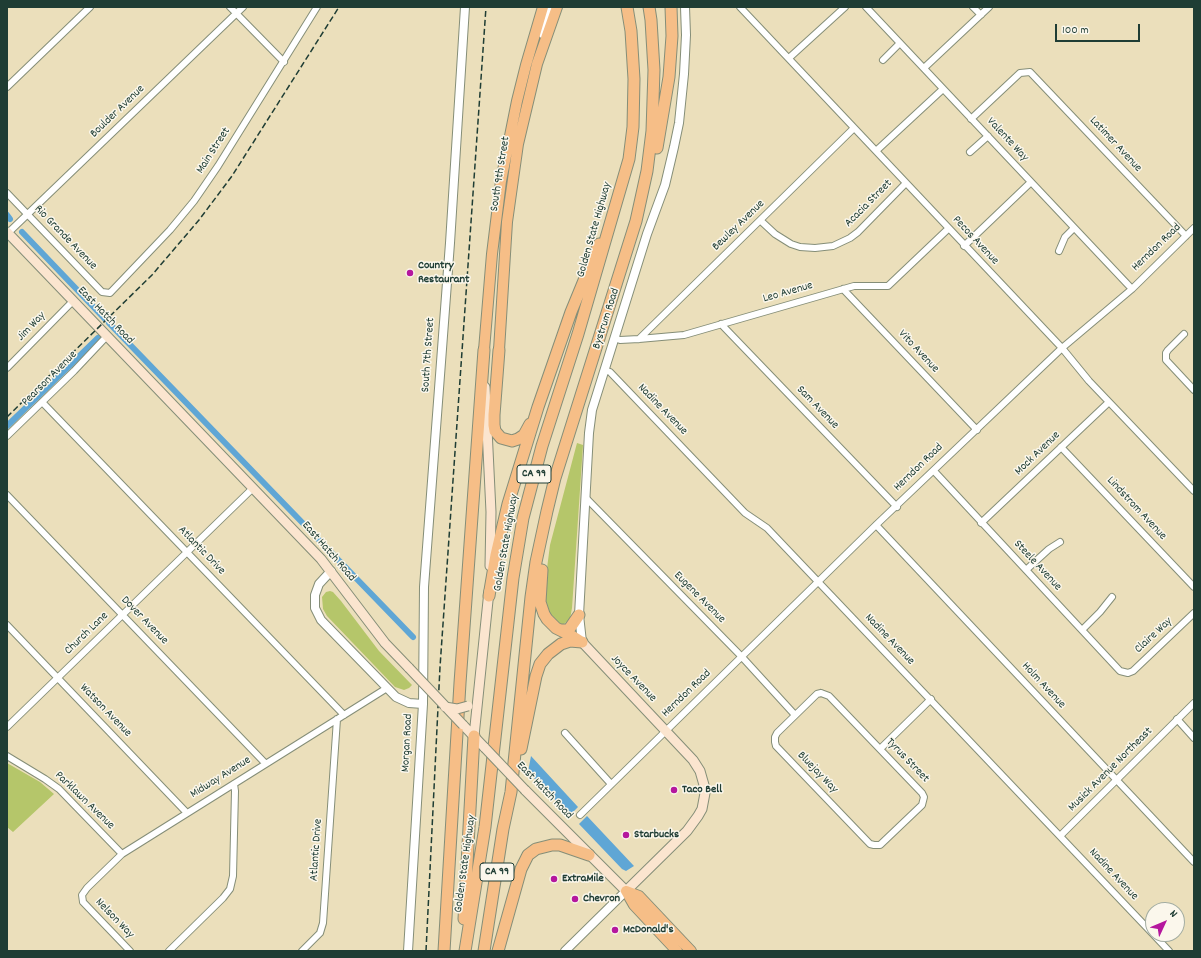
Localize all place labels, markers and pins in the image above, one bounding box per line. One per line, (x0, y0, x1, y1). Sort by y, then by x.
place label: Country Restaurant (418, 259, 469, 287)
marker: Country Restaurant (405, 268, 415, 278)
place label: Taco Bell (682, 783, 722, 797)
marker: Taco Bell (669, 785, 679, 795)
place label: Starbucks (634, 828, 679, 842)
marker: Starbucks (621, 830, 631, 840)
place label: ExtraMile (562, 872, 604, 886)
marker: ExtraMile (549, 874, 559, 884)
place label: Chevron (583, 892, 620, 906)
marker: Chevron (570, 894, 580, 904)
place label: McDonald's (623, 923, 673, 937)
marker: McDonald's (610, 925, 620, 935)

